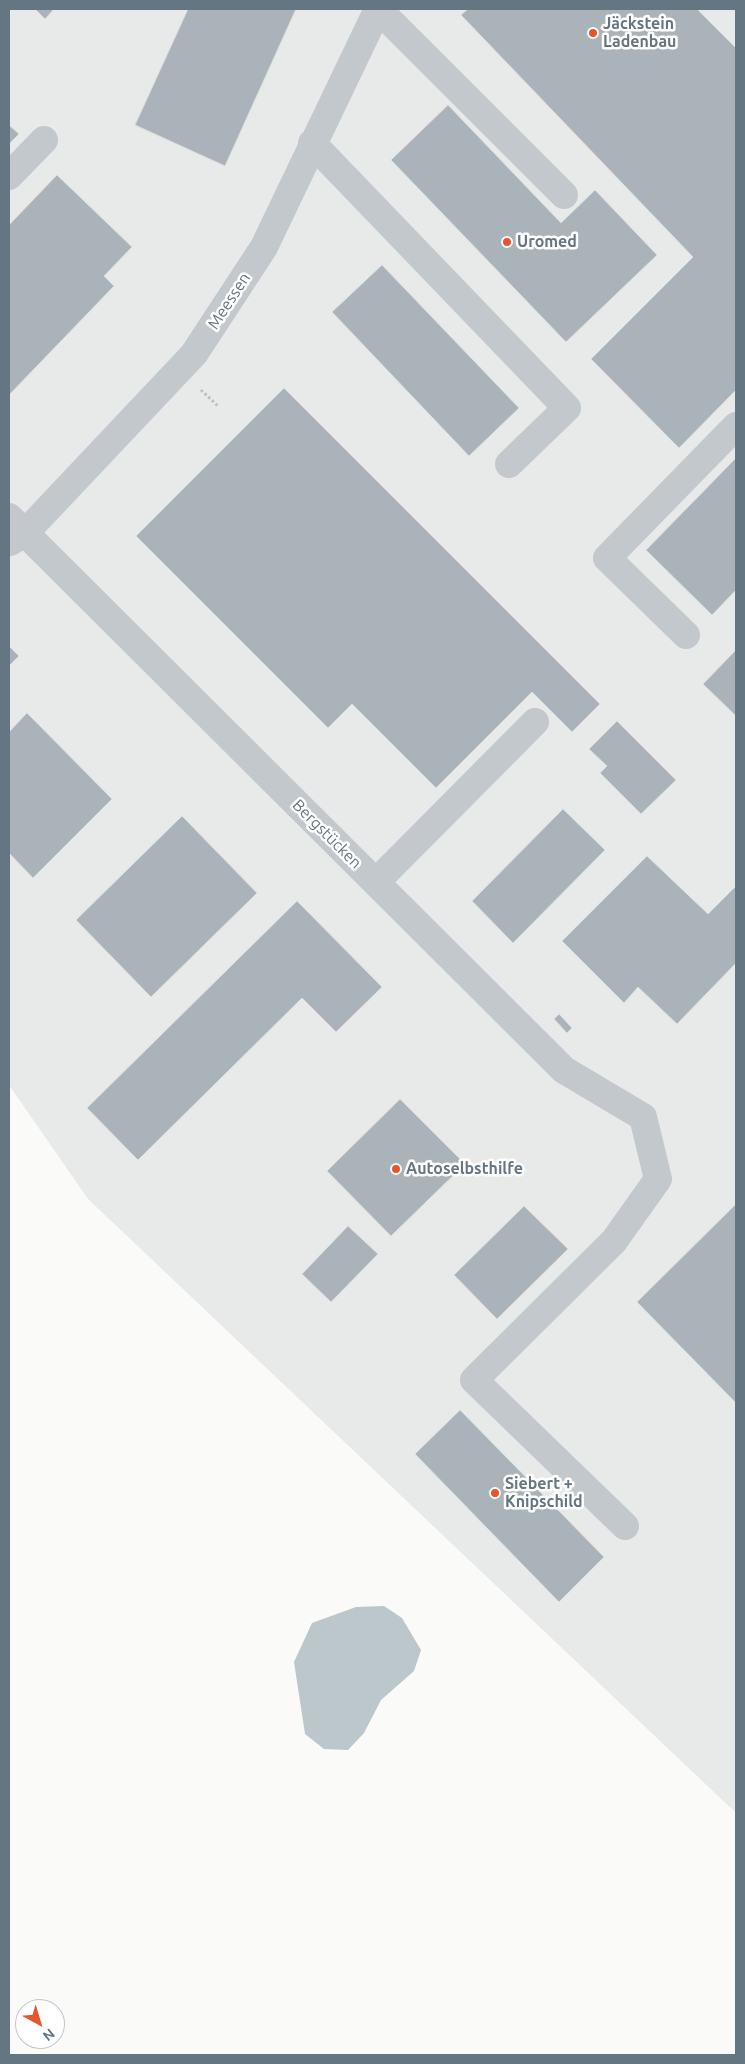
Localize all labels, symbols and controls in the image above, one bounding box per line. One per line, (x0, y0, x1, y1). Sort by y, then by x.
place label: Jäckstein Ladenbau (603, 14, 676, 52)
marker: Jäckstein Ladenbau (587, 27, 599, 39)
place label: Uromed (517, 232, 577, 252)
marker: Uromed (501, 236, 513, 248)
street label: Meessen (204, 269, 254, 333)
street label: Bergstücken (288, 795, 366, 873)
place label: Autoselbsthilfe (406, 1159, 523, 1179)
marker: Autoselbsthilfe (390, 1163, 402, 1175)
place label: Siebert + Knipschild (505, 1474, 583, 1512)
marker: Siebert + Knipschild (489, 1487, 501, 1499)
north arrow (15, 1999, 65, 2049)
text: N (40, 2025, 58, 2044)

